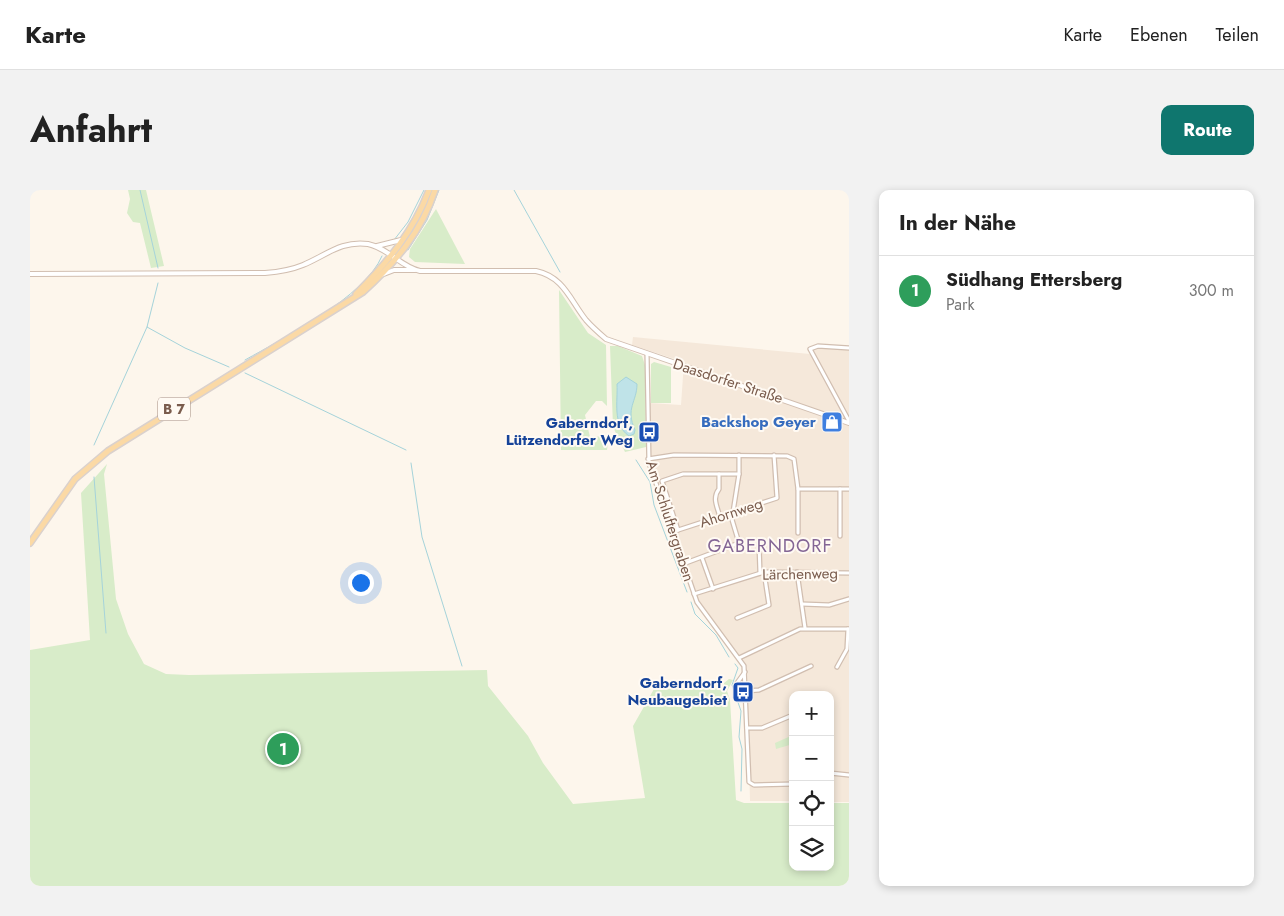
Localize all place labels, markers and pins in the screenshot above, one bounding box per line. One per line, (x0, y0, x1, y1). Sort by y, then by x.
shop icon: Backshop Geyer (820, 410, 844, 434)
place label: Backshop Geyer (701, 411, 817, 433)
place label: Gaberndorf, Lützendorfer Weg (506, 412, 633, 451)
bus stop icon: Gaberndorf, Lützendorfer Weg (637, 420, 661, 444)
place label: Gaberndorf, Neubaugebiet (627, 672, 727, 711)
bus stop icon: Gaberndorf, Neubaugebiet (731, 680, 755, 704)
pin: 1 (267, 730, 299, 768)

